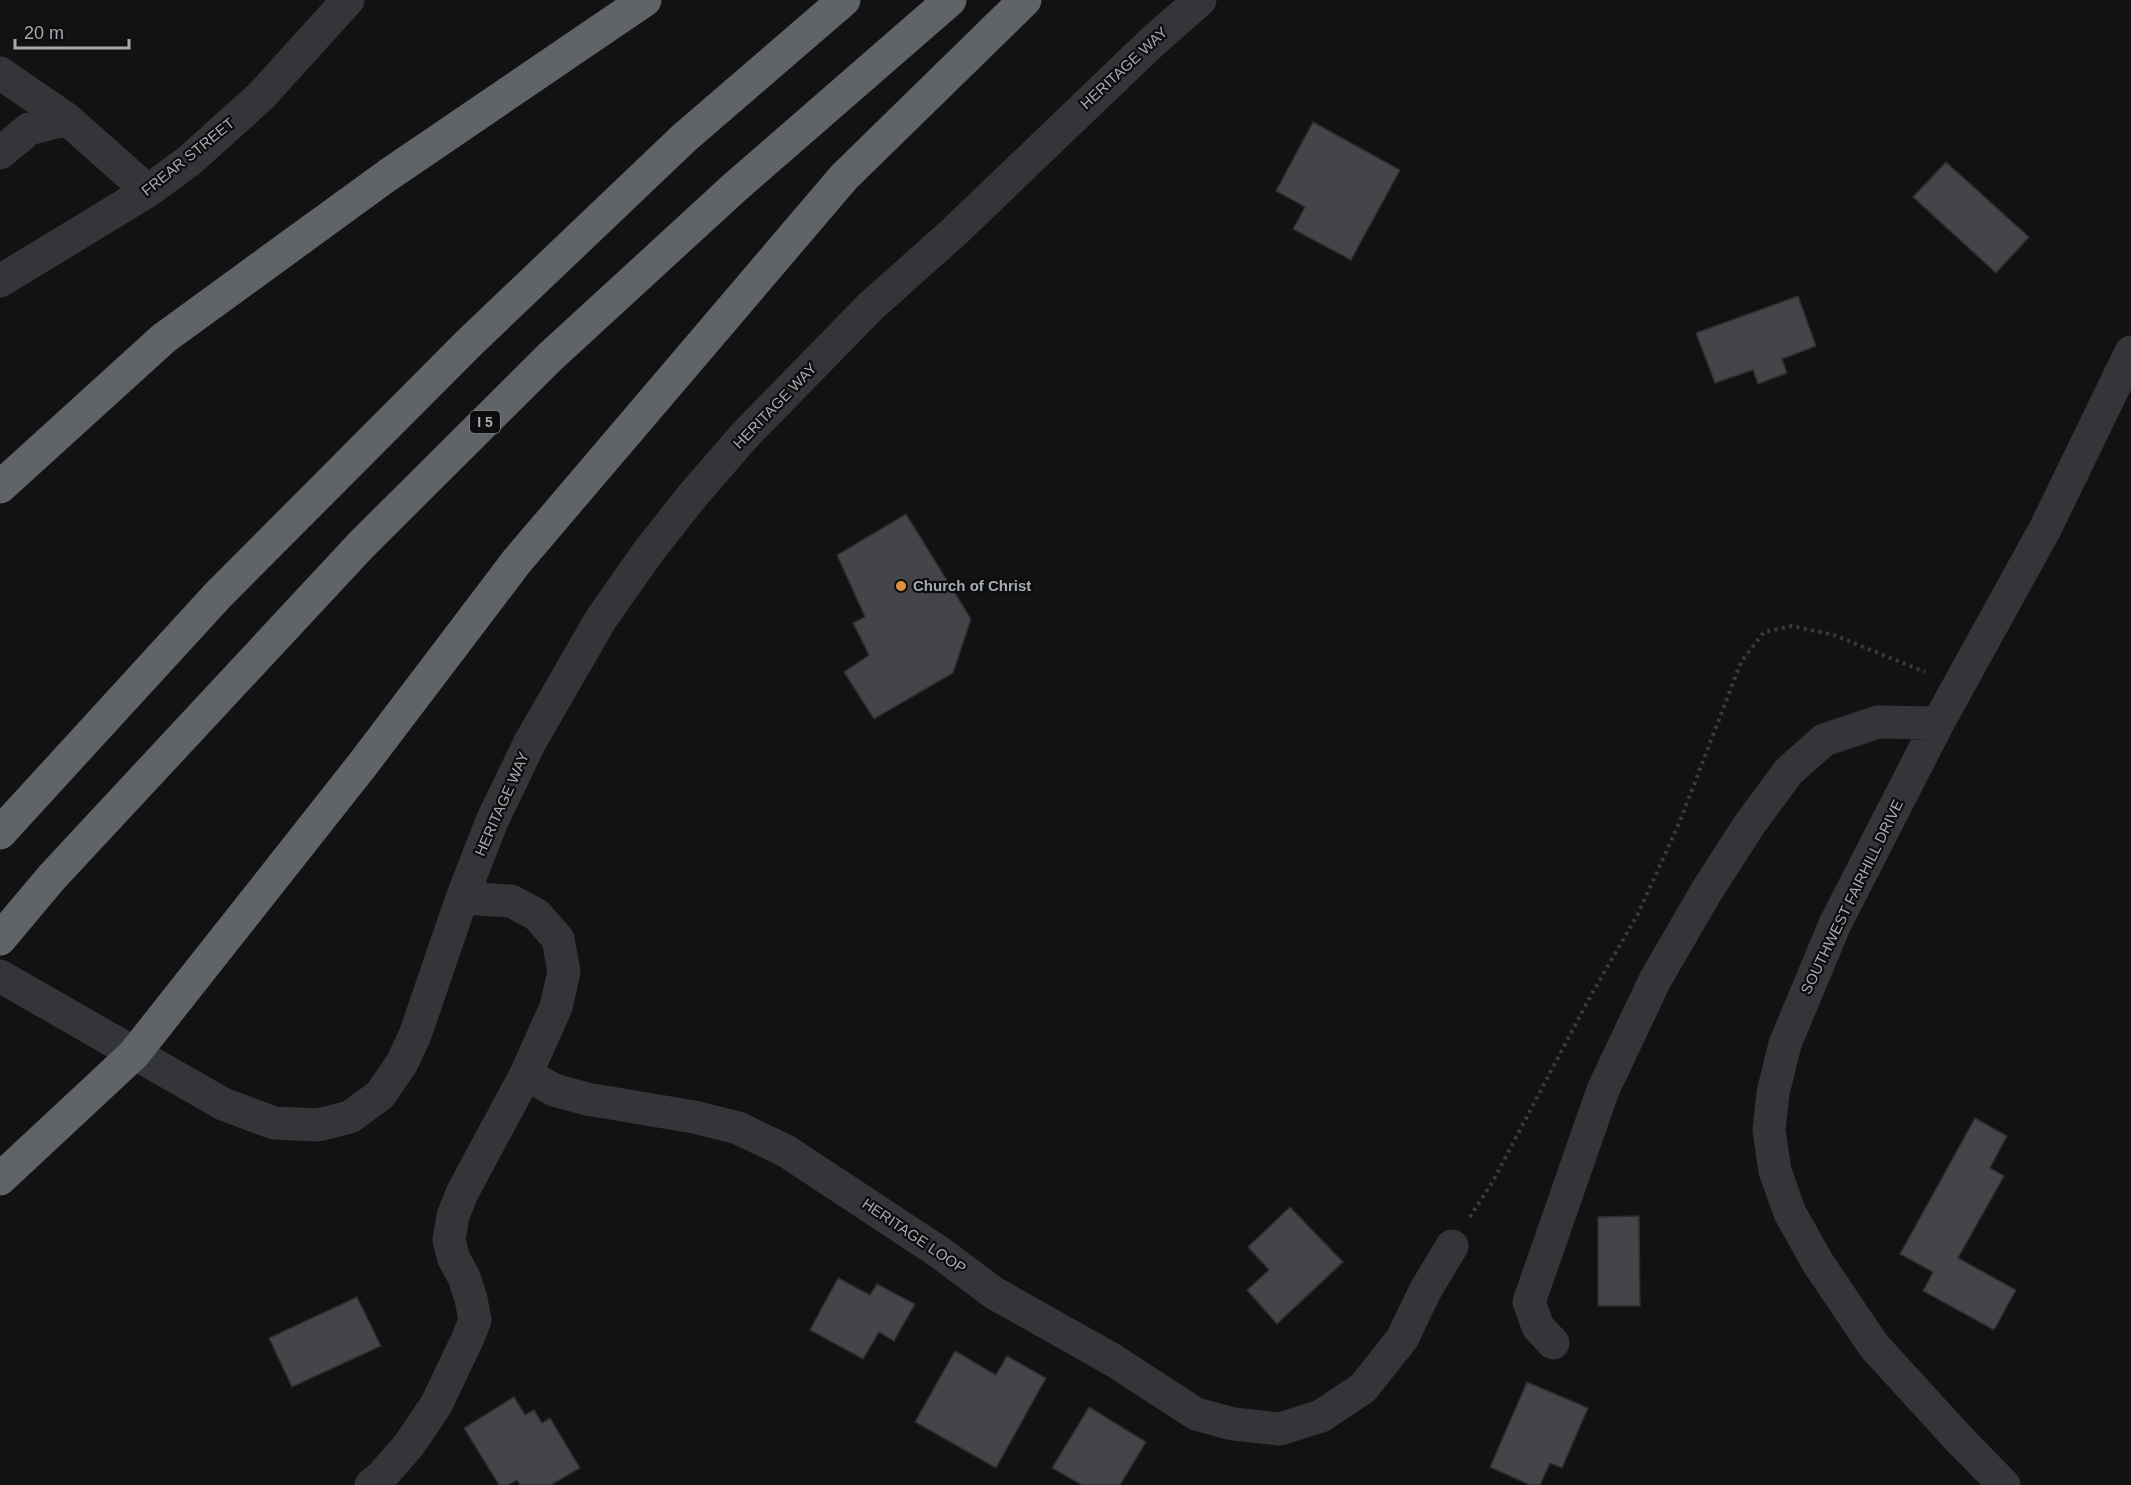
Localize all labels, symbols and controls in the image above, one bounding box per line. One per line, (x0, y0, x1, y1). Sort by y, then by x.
scale bar (15, 12, 129, 50)
text: 20 m (24, 23, 64, 43)
street label: HERITAGE WAY (1077, 23, 1170, 112)
street label: FREAR STREET (138, 114, 237, 199)
street label: HERITAGE WAY (730, 359, 820, 452)
road number: I 5 (470, 411, 500, 433)
place label: Church of Christ (913, 577, 1031, 594)
marker: Church of Christ (894, 579, 908, 593)
street label: HERITAGE WAY (471, 749, 532, 859)
street label: SOUTHWEST FAIRHILL DRIVE (1797, 797, 1906, 997)
street label: HERITAGE LOOP (859, 1195, 969, 1277)

